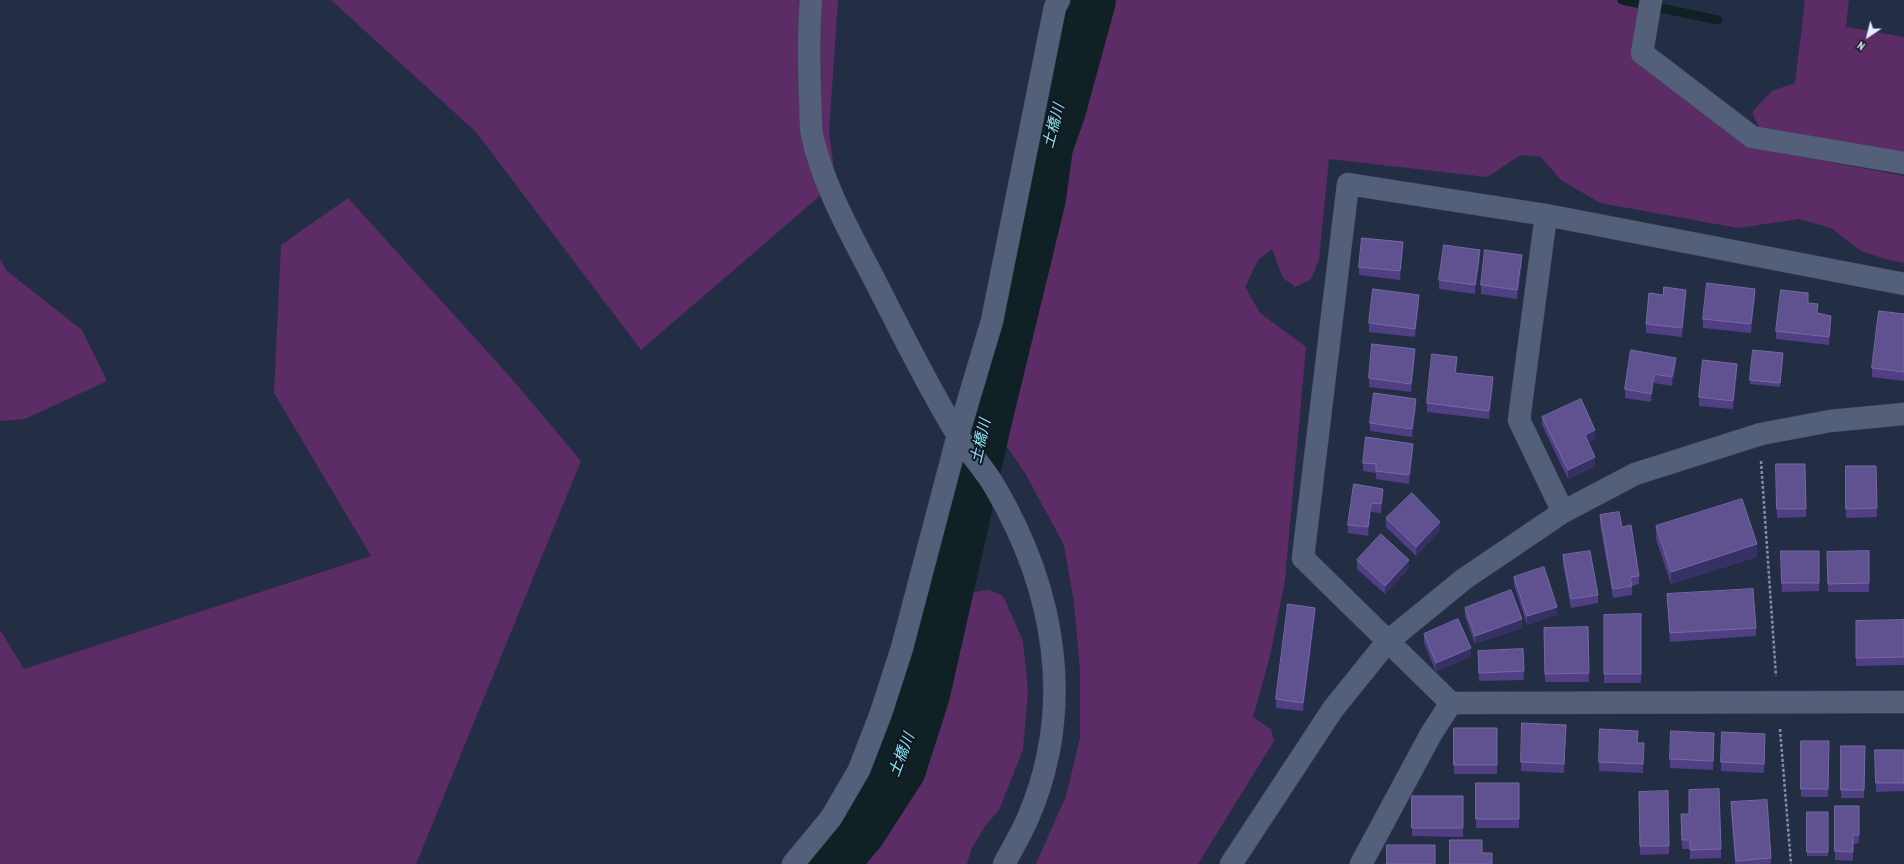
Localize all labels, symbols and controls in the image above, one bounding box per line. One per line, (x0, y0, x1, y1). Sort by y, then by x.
north arrow (1848, 16, 1888, 56)
text: N (1855, 38, 1868, 53)
water label: 土橋川 (1039, 102, 1069, 150)
water label: 土橋川 (967, 417, 995, 465)
water label: 土橋川 (886, 731, 918, 779)

